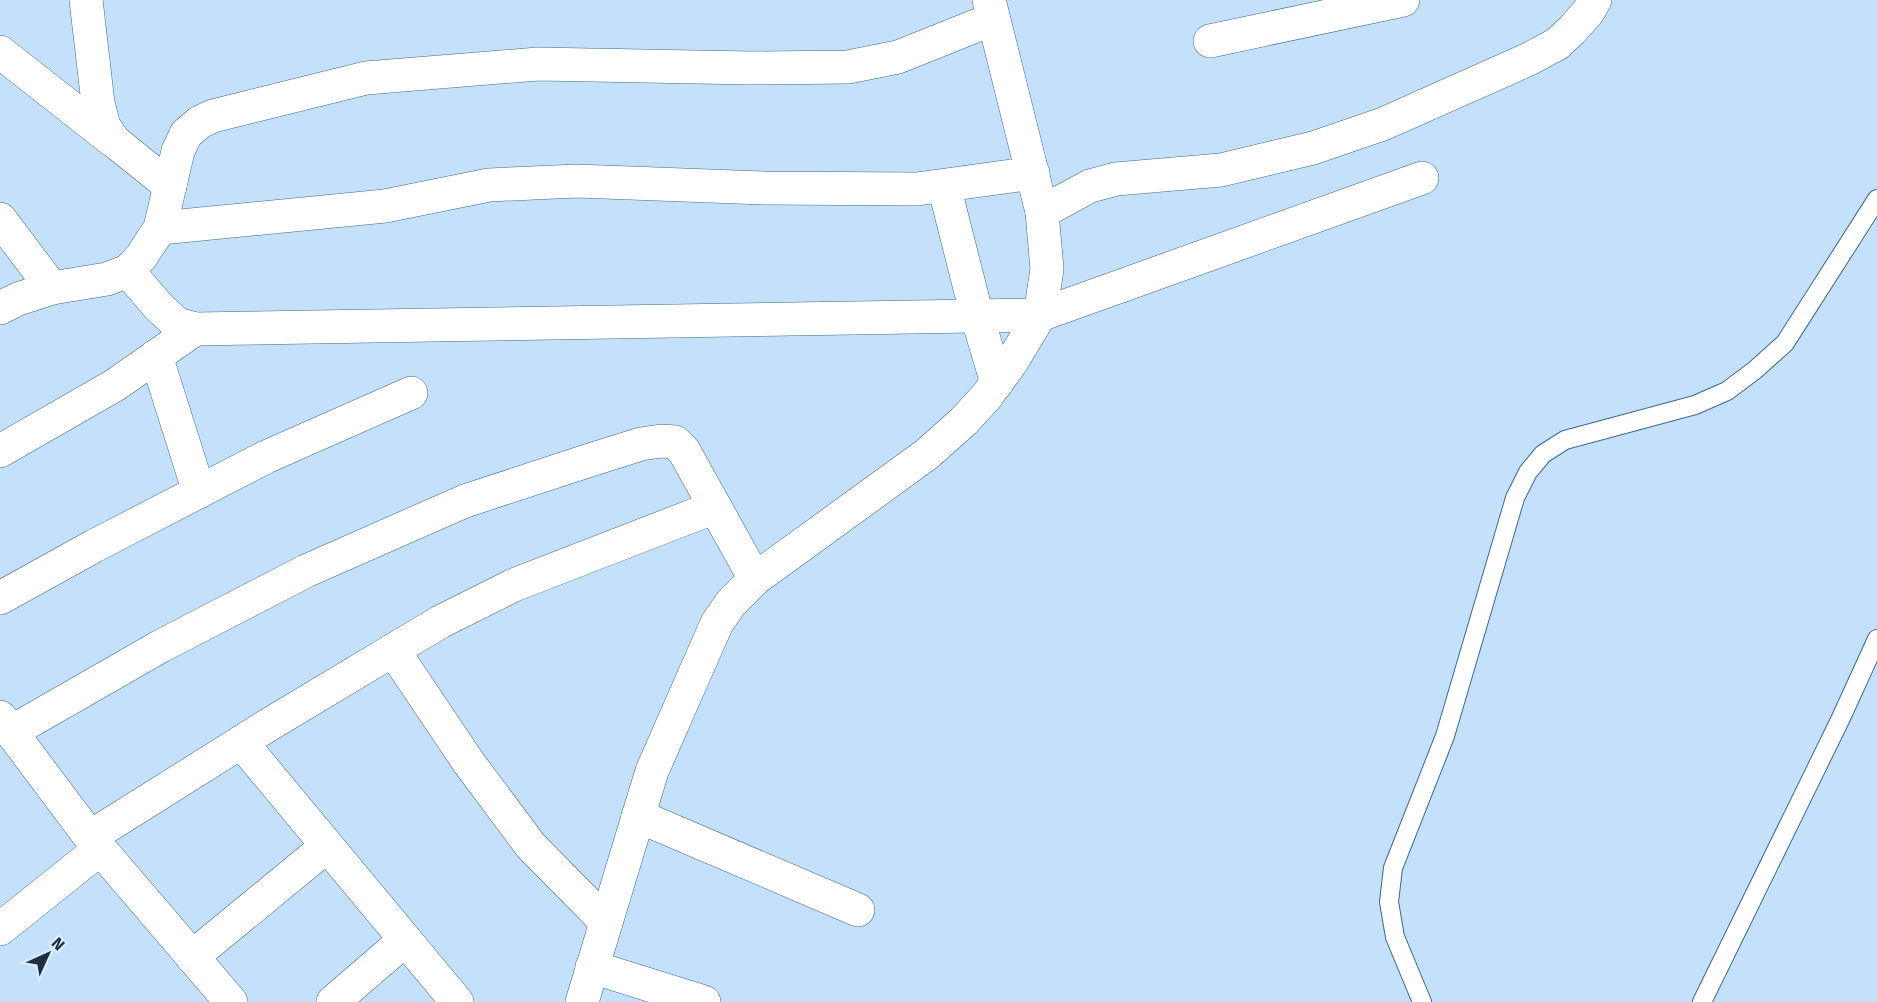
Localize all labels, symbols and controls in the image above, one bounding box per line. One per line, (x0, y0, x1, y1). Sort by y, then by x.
north arrow (18, 924, 78, 984)
text: N (48, 933, 69, 954)

